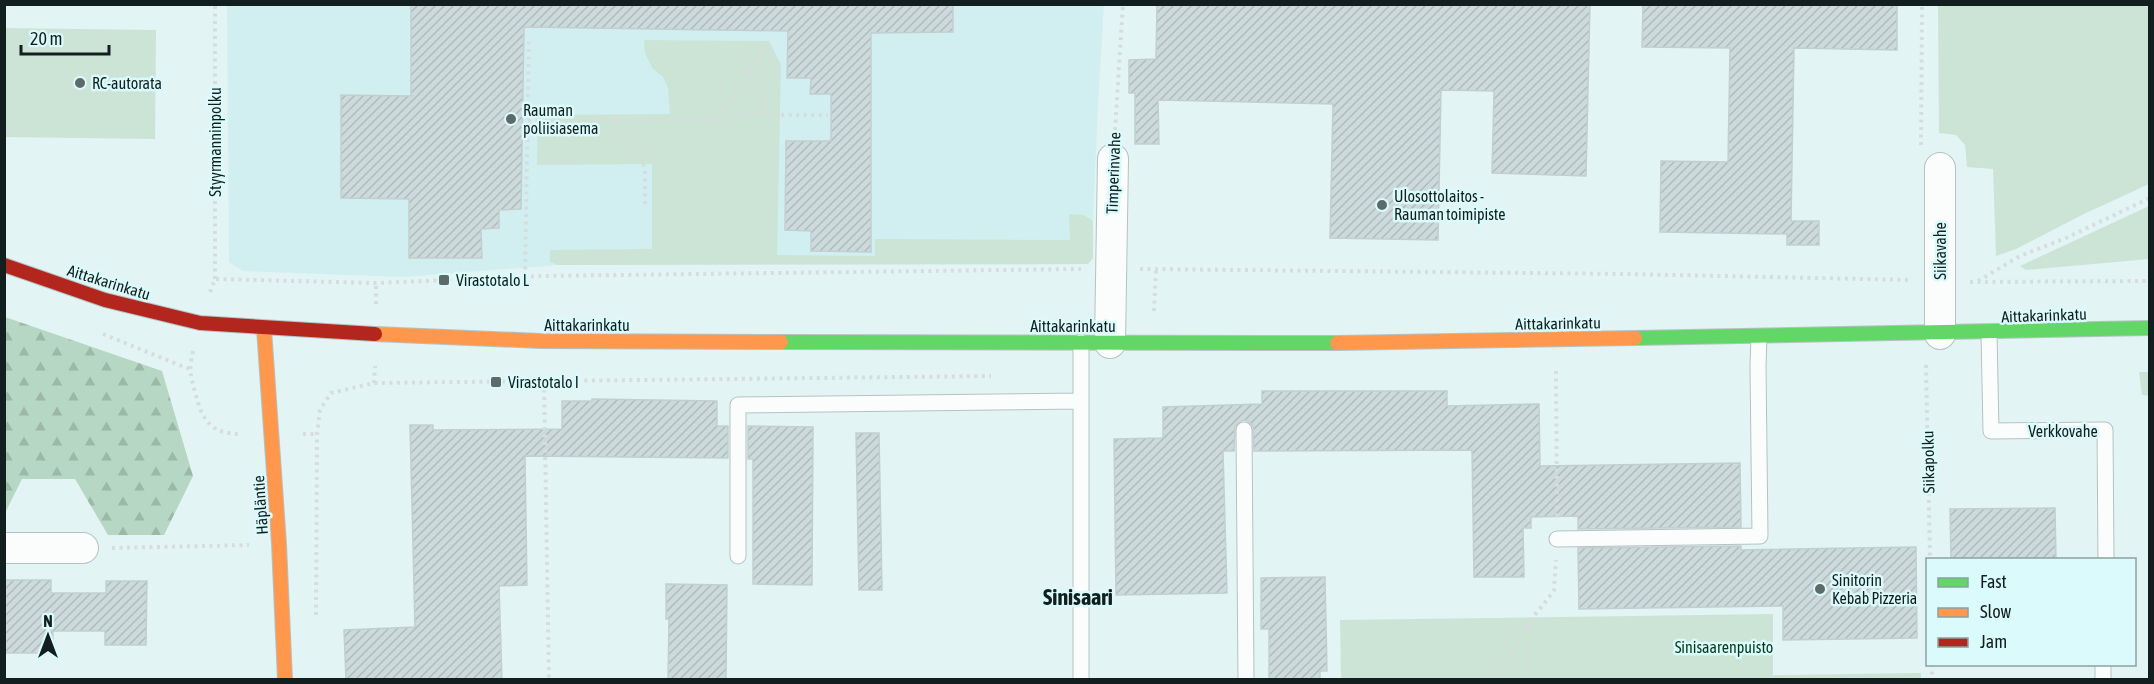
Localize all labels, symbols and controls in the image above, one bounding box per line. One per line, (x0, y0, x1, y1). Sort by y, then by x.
scale bar (21, 18, 110, 56)
text: 20 m (30, 28, 62, 49)
place label: RC-autorata (92, 74, 162, 92)
marker: RC-autorata (73, 76, 87, 90)
street label: Styyrmanninpolku (206, 87, 225, 197)
place label: Rauman poliisiasema (523, 101, 598, 138)
marker: Rauman poliisiasema (504, 112, 518, 126)
street label: Timperinvahe (1103, 132, 1124, 214)
place label: Ulosottolaitos - Rauman toimipiste (1394, 187, 1506, 224)
marker: Ulosottolaitos - Rauman toimipiste (1375, 198, 1389, 212)
street label: Siikavahe (1931, 222, 1949, 280)
street label: Aittakarinkatu (65, 261, 153, 303)
place label: Virastotalo L (456, 271, 530, 289)
marker: Virastotalo L (437, 273, 451, 287)
street label: Aittakarinkatu (2001, 305, 2087, 325)
street label: Aittakarinkatu (1515, 313, 1601, 333)
street label: Aittakarinkatu (544, 316, 630, 334)
street label: Aittakarinkatu (1030, 317, 1116, 335)
place label: Virastotalo I (508, 373, 579, 391)
marker: Virastotalo I (489, 375, 503, 389)
street label: Verkkovahe (2028, 422, 2098, 440)
street label: Siikapolku (1918, 430, 1939, 493)
street label: Häpläntie (249, 475, 272, 535)
legend (1926, 558, 2136, 666)
place label: Sinitorin Kebab Pizzeria (1832, 571, 1917, 607)
text: Fast (1980, 571, 2007, 592)
marker: Sinitorin Kebab Pizzeria (1813, 582, 1827, 596)
district label: Sinisaari (1043, 584, 1113, 610)
text: Slow (1980, 601, 2011, 622)
north arrow (18, 606, 78, 666)
text: N (43, 612, 53, 630)
text: Jam (1980, 631, 2007, 652)
park label: Sinisaarenpuisto (1675, 638, 1773, 657)

